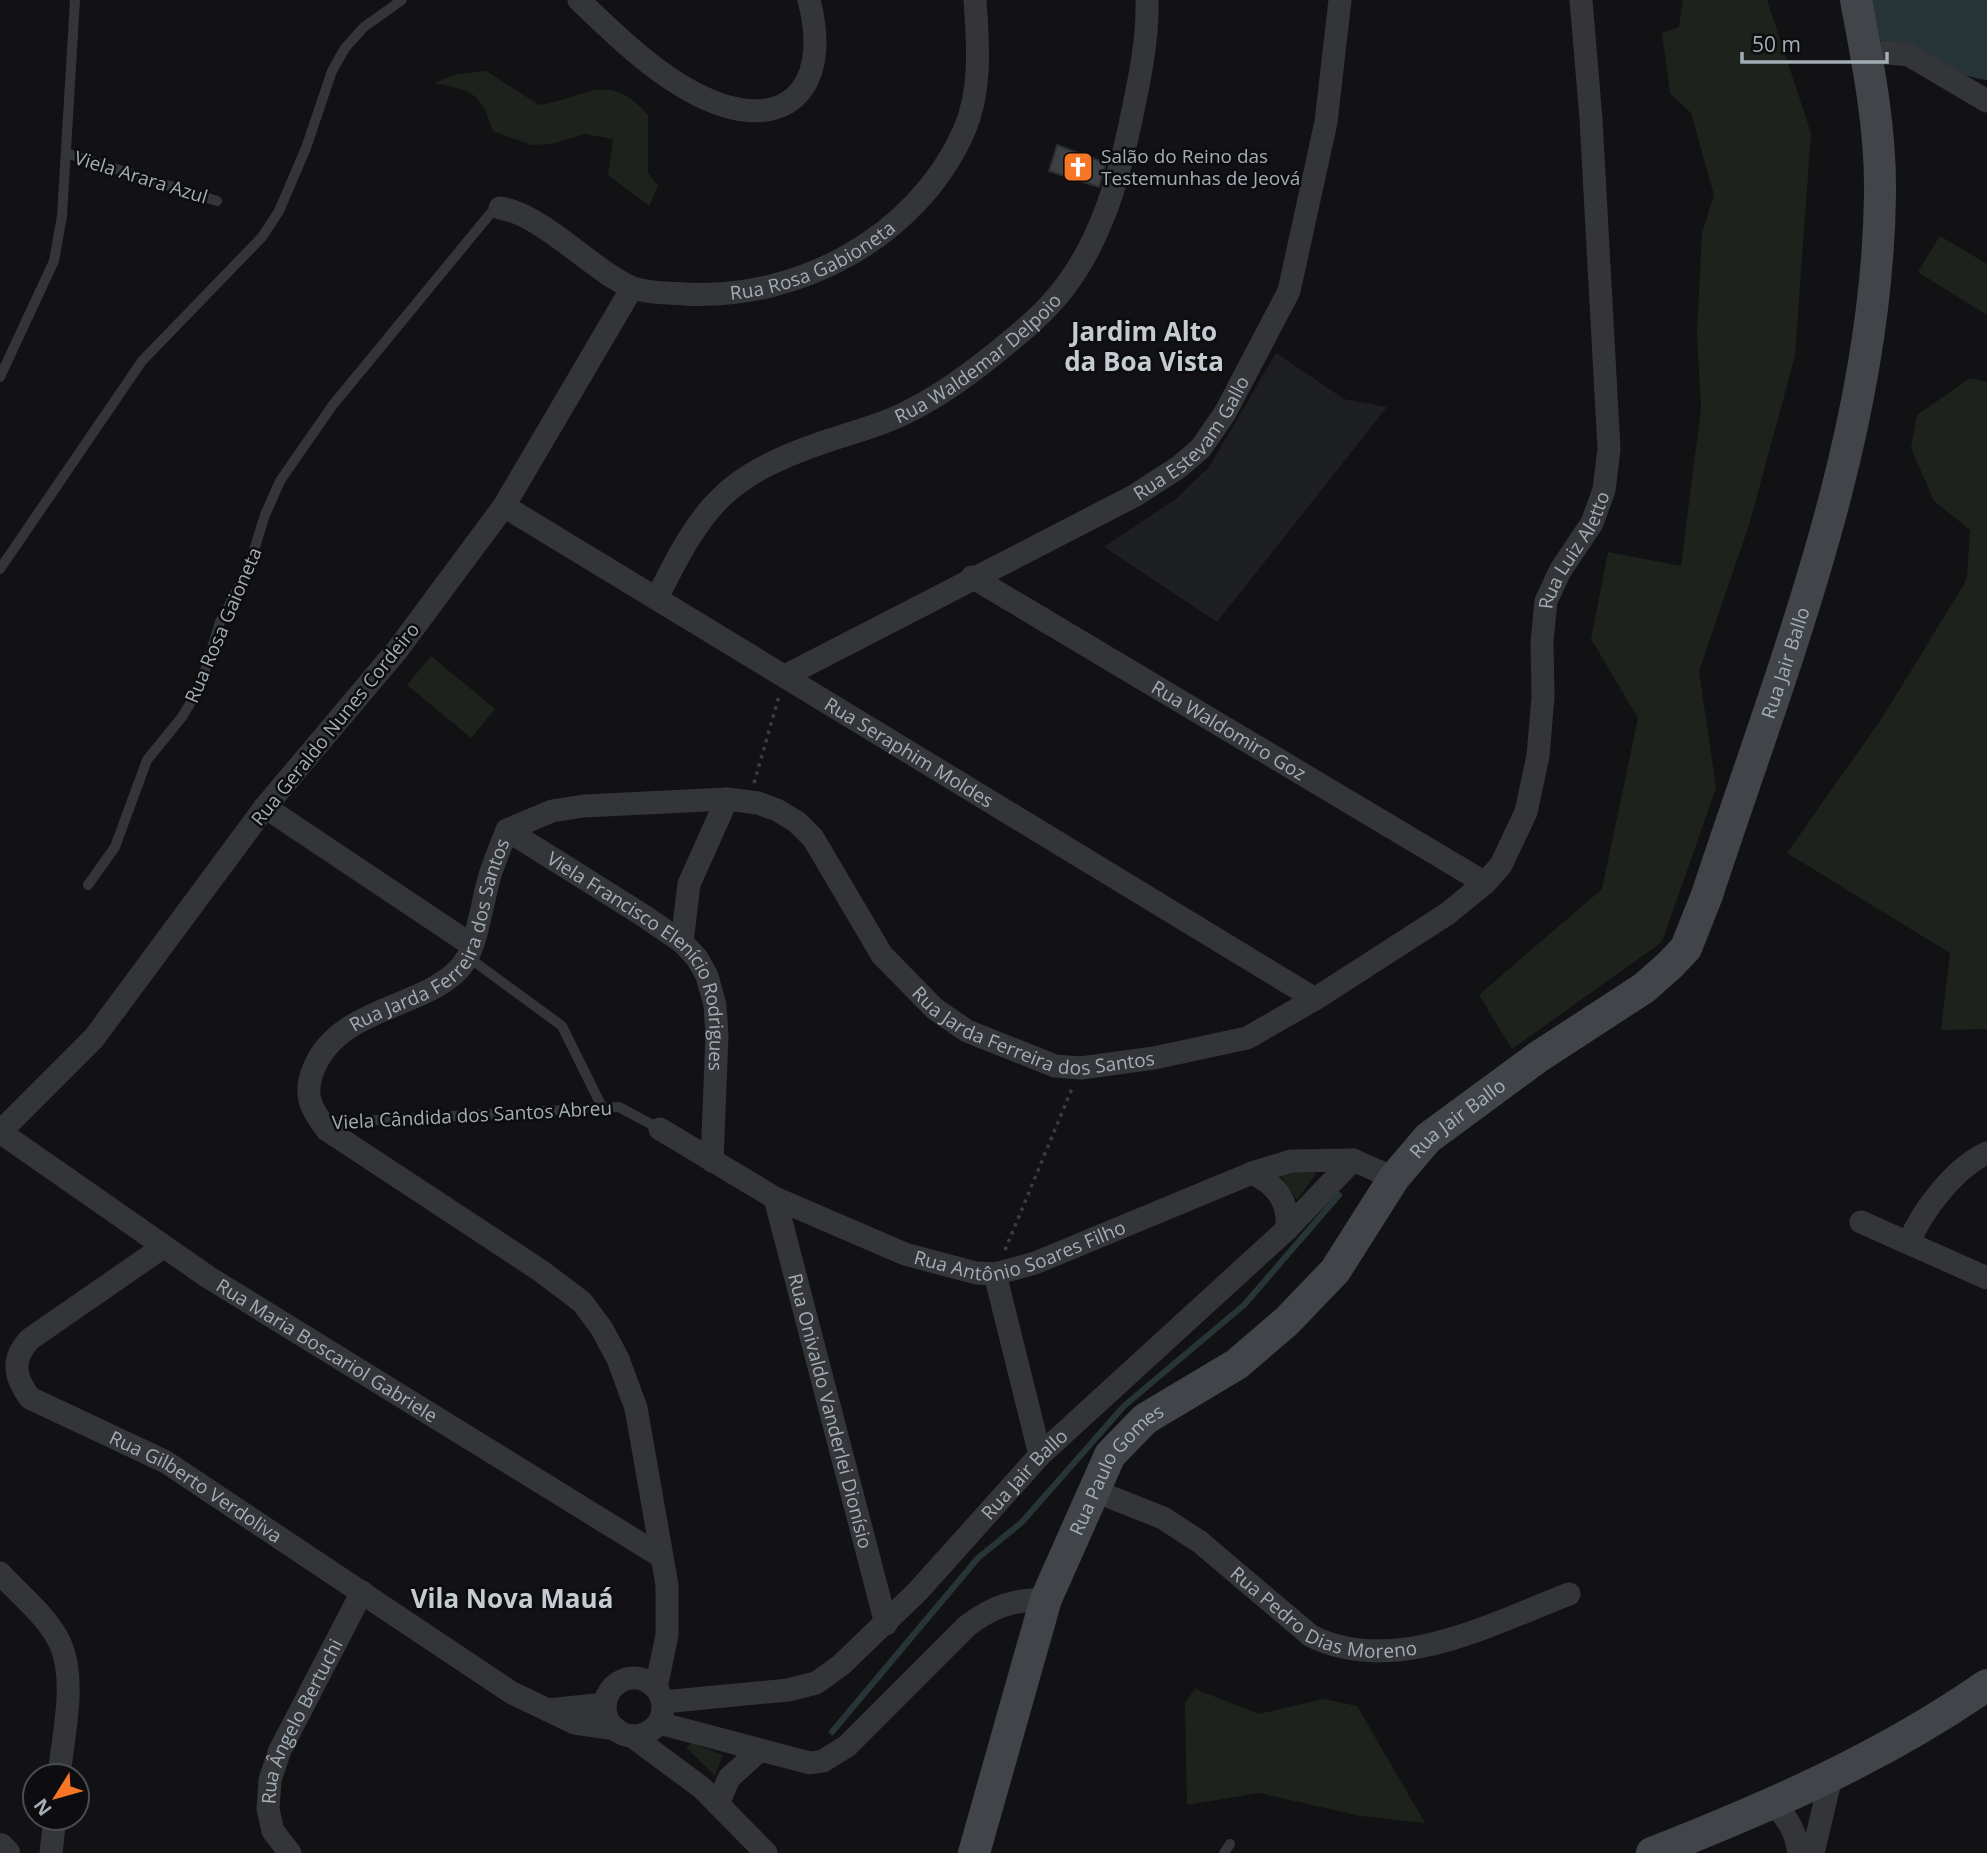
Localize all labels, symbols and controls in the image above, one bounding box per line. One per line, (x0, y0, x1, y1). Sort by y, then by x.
scale bar (1742, 21, 1887, 65)
text: 50 m (1752, 30, 1801, 58)
place label: Salão do Reino das Testemunhas de Jeová (1101, 143, 1300, 191)
street label: Viela Arara Azul (71, 144, 211, 210)
church icon: Salão do Reino das Testemunhas de Jeová (1061, 150, 1095, 184)
street label: Rua Rosa Gabioneta (728, 215, 900, 306)
street label: Rua Waldemar Delpoio (890, 288, 1067, 429)
district label: Jardim Alto da Boa Vista (1064, 313, 1224, 379)
street label: Rua Estevam Gallo (1128, 371, 1255, 506)
street label: Rua Luiz Aletto (1532, 488, 1615, 610)
street label: Rua Rosa Gaioneta (178, 543, 268, 707)
street label: Rua Jair Ballo (1755, 604, 1816, 722)
street label: Rua Geraldo Nunes Cordeiro (245, 617, 425, 831)
street label: Rua Waldomiro Goz (1147, 674, 1311, 786)
street label: Rua Seraphim Moldes (820, 691, 999, 814)
street label: Rua Jarda Ferreira dos Santos (344, 835, 515, 1038)
street label: Viela Francisco Elenício Rodrigues (542, 845, 730, 1072)
street label: Rua Jarda Ferreira dos Santos (906, 980, 1156, 1081)
street label: Rua Jair Ballo (1403, 1072, 1511, 1164)
street label: Viela Cândida dos Santos Abreu (331, 1095, 613, 1135)
street label: Rua Antônio Soares Filho (911, 1214, 1129, 1287)
street label: Rua Onivaldo Vanderlei Dionísio (782, 1270, 879, 1551)
street label: Rua Maria Boscariol Gabriele (211, 1272, 443, 1429)
street label: Rua Paulo Gomes (1063, 1398, 1168, 1540)
street label: Rua Jair Ballo (975, 1423, 1073, 1525)
street label: Rua Gilberto Verdoliva (105, 1424, 287, 1549)
street label: Rua Pedro Dias Moreno (1225, 1560, 1419, 1664)
district label: Vila Nova Mauá (411, 1580, 613, 1616)
street label: Rua Ângelo Bertuchi (255, 1634, 349, 1805)
north arrow (21, 1762, 91, 1832)
text: N (27, 1793, 57, 1821)

